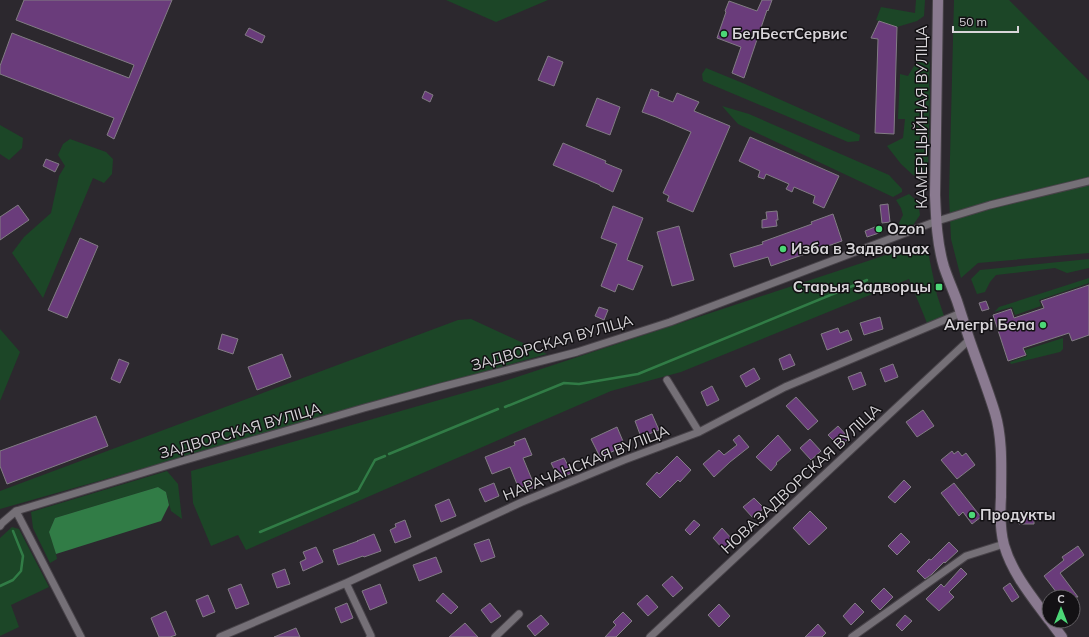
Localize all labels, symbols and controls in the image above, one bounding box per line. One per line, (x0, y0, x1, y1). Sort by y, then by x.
scale bar (953, 8, 1018, 34)
text: 50 m (959, 14, 987, 29)
place label: БелБестСервис (732, 24, 848, 43)
street label: КАМЕРЦЫЙНАЯ ВУЛІЦА (912, 25, 931, 209)
marker: БелБестСервис (719, 29, 729, 39)
place label: Ozon (887, 219, 924, 238)
marker: Ozon (874, 224, 884, 234)
place label: Изба в Задворцах (791, 239, 930, 258)
marker: Изба в Задворцах (778, 244, 788, 254)
place label: Старыя Задворцы (793, 277, 931, 296)
marker: Старыя Задворцы (934, 282, 944, 292)
street label: ЗАДВОРСКАЯ ВУЛІЦА (469, 310, 635, 375)
place label: Алегрі Бела (944, 315, 1035, 334)
marker: Алегрі Бела (1038, 320, 1048, 330)
street label: ЗАДВОРСКАЯ ВУЛІЦА (157, 398, 323, 463)
street label: НОВАЗАДВОРСКАЯ ВУЛІЦА (717, 400, 884, 558)
street label: НАРАЧАНСКАЯ ВУЛІЦА (500, 420, 672, 505)
place label: Продукты (980, 505, 1056, 524)
marker: Продукты (967, 510, 977, 520)
north arrow (1041, 589, 1081, 629)
text: С (1057, 592, 1065, 606)

